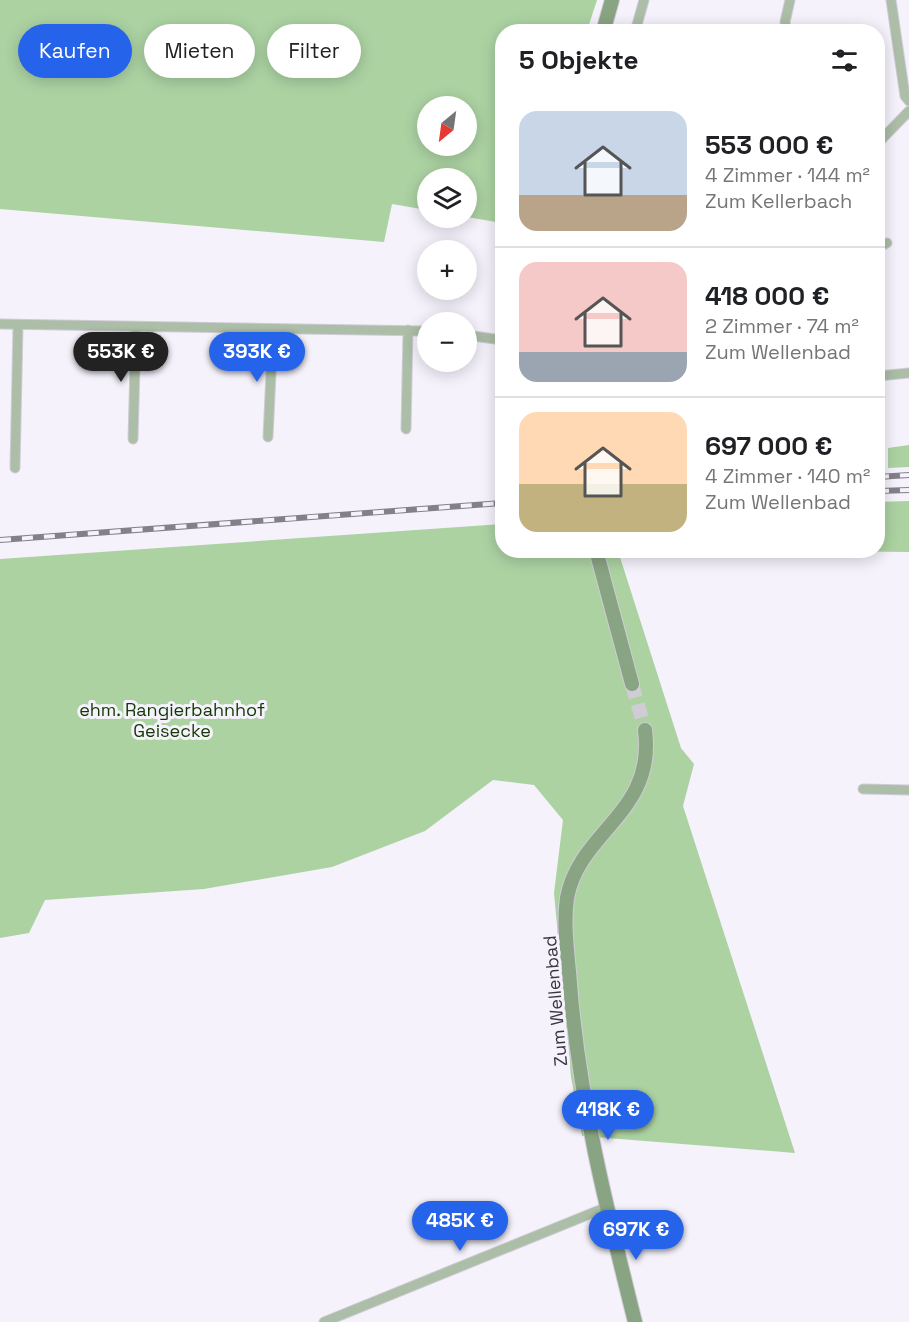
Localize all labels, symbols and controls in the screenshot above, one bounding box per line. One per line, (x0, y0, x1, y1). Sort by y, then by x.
chip: Kaufen (18, 24, 132, 78)
chip: Mieten (144, 24, 255, 78)
chip: Filter (267, 24, 361, 78)
text: 5 Objekte (519, 43, 638, 77)
icon: filters (828, 44, 861, 77)
north arrow (417, 96, 477, 156)
map controls (417, 96, 477, 372)
text: 553 000 € (705, 128, 833, 162)
icon: home (567, 135, 639, 207)
text: 4 Zimmer · 144 m² (705, 162, 870, 188)
button: layers (417, 168, 477, 228)
text: Zum Kellerbach (705, 188, 852, 214)
button: + (417, 240, 477, 300)
text: 418 000 € (705, 279, 829, 313)
icon: home (567, 286, 639, 358)
button: − (417, 312, 477, 372)
text: 2 Zimmer · 74 m² (705, 313, 859, 339)
pin: 553K € (72, 332, 170, 383)
pin: 393K € (208, 332, 306, 383)
text: 553K € (87, 338, 155, 364)
text: 393K € (223, 338, 291, 364)
text: Zum Wellenbad (705, 339, 851, 365)
text: 697 000 € (705, 429, 832, 463)
icon: home (567, 436, 639, 508)
text: 4 Zimmer · 140 m² (705, 463, 870, 489)
text: Zum Wellenbad (705, 489, 851, 515)
park label: ehm. Rangierbahnhof Geisecke (79, 698, 265, 742)
street label: Zum Wellenbad (538, 935, 572, 1067)
pin: 418K € (559, 1090, 657, 1141)
text: 418K € (576, 1096, 640, 1122)
pin: 485K € (411, 1201, 509, 1252)
text: 485K € (426, 1207, 494, 1233)
pin: 697K € (587, 1210, 685, 1261)
text: 697K € (603, 1216, 669, 1242)

